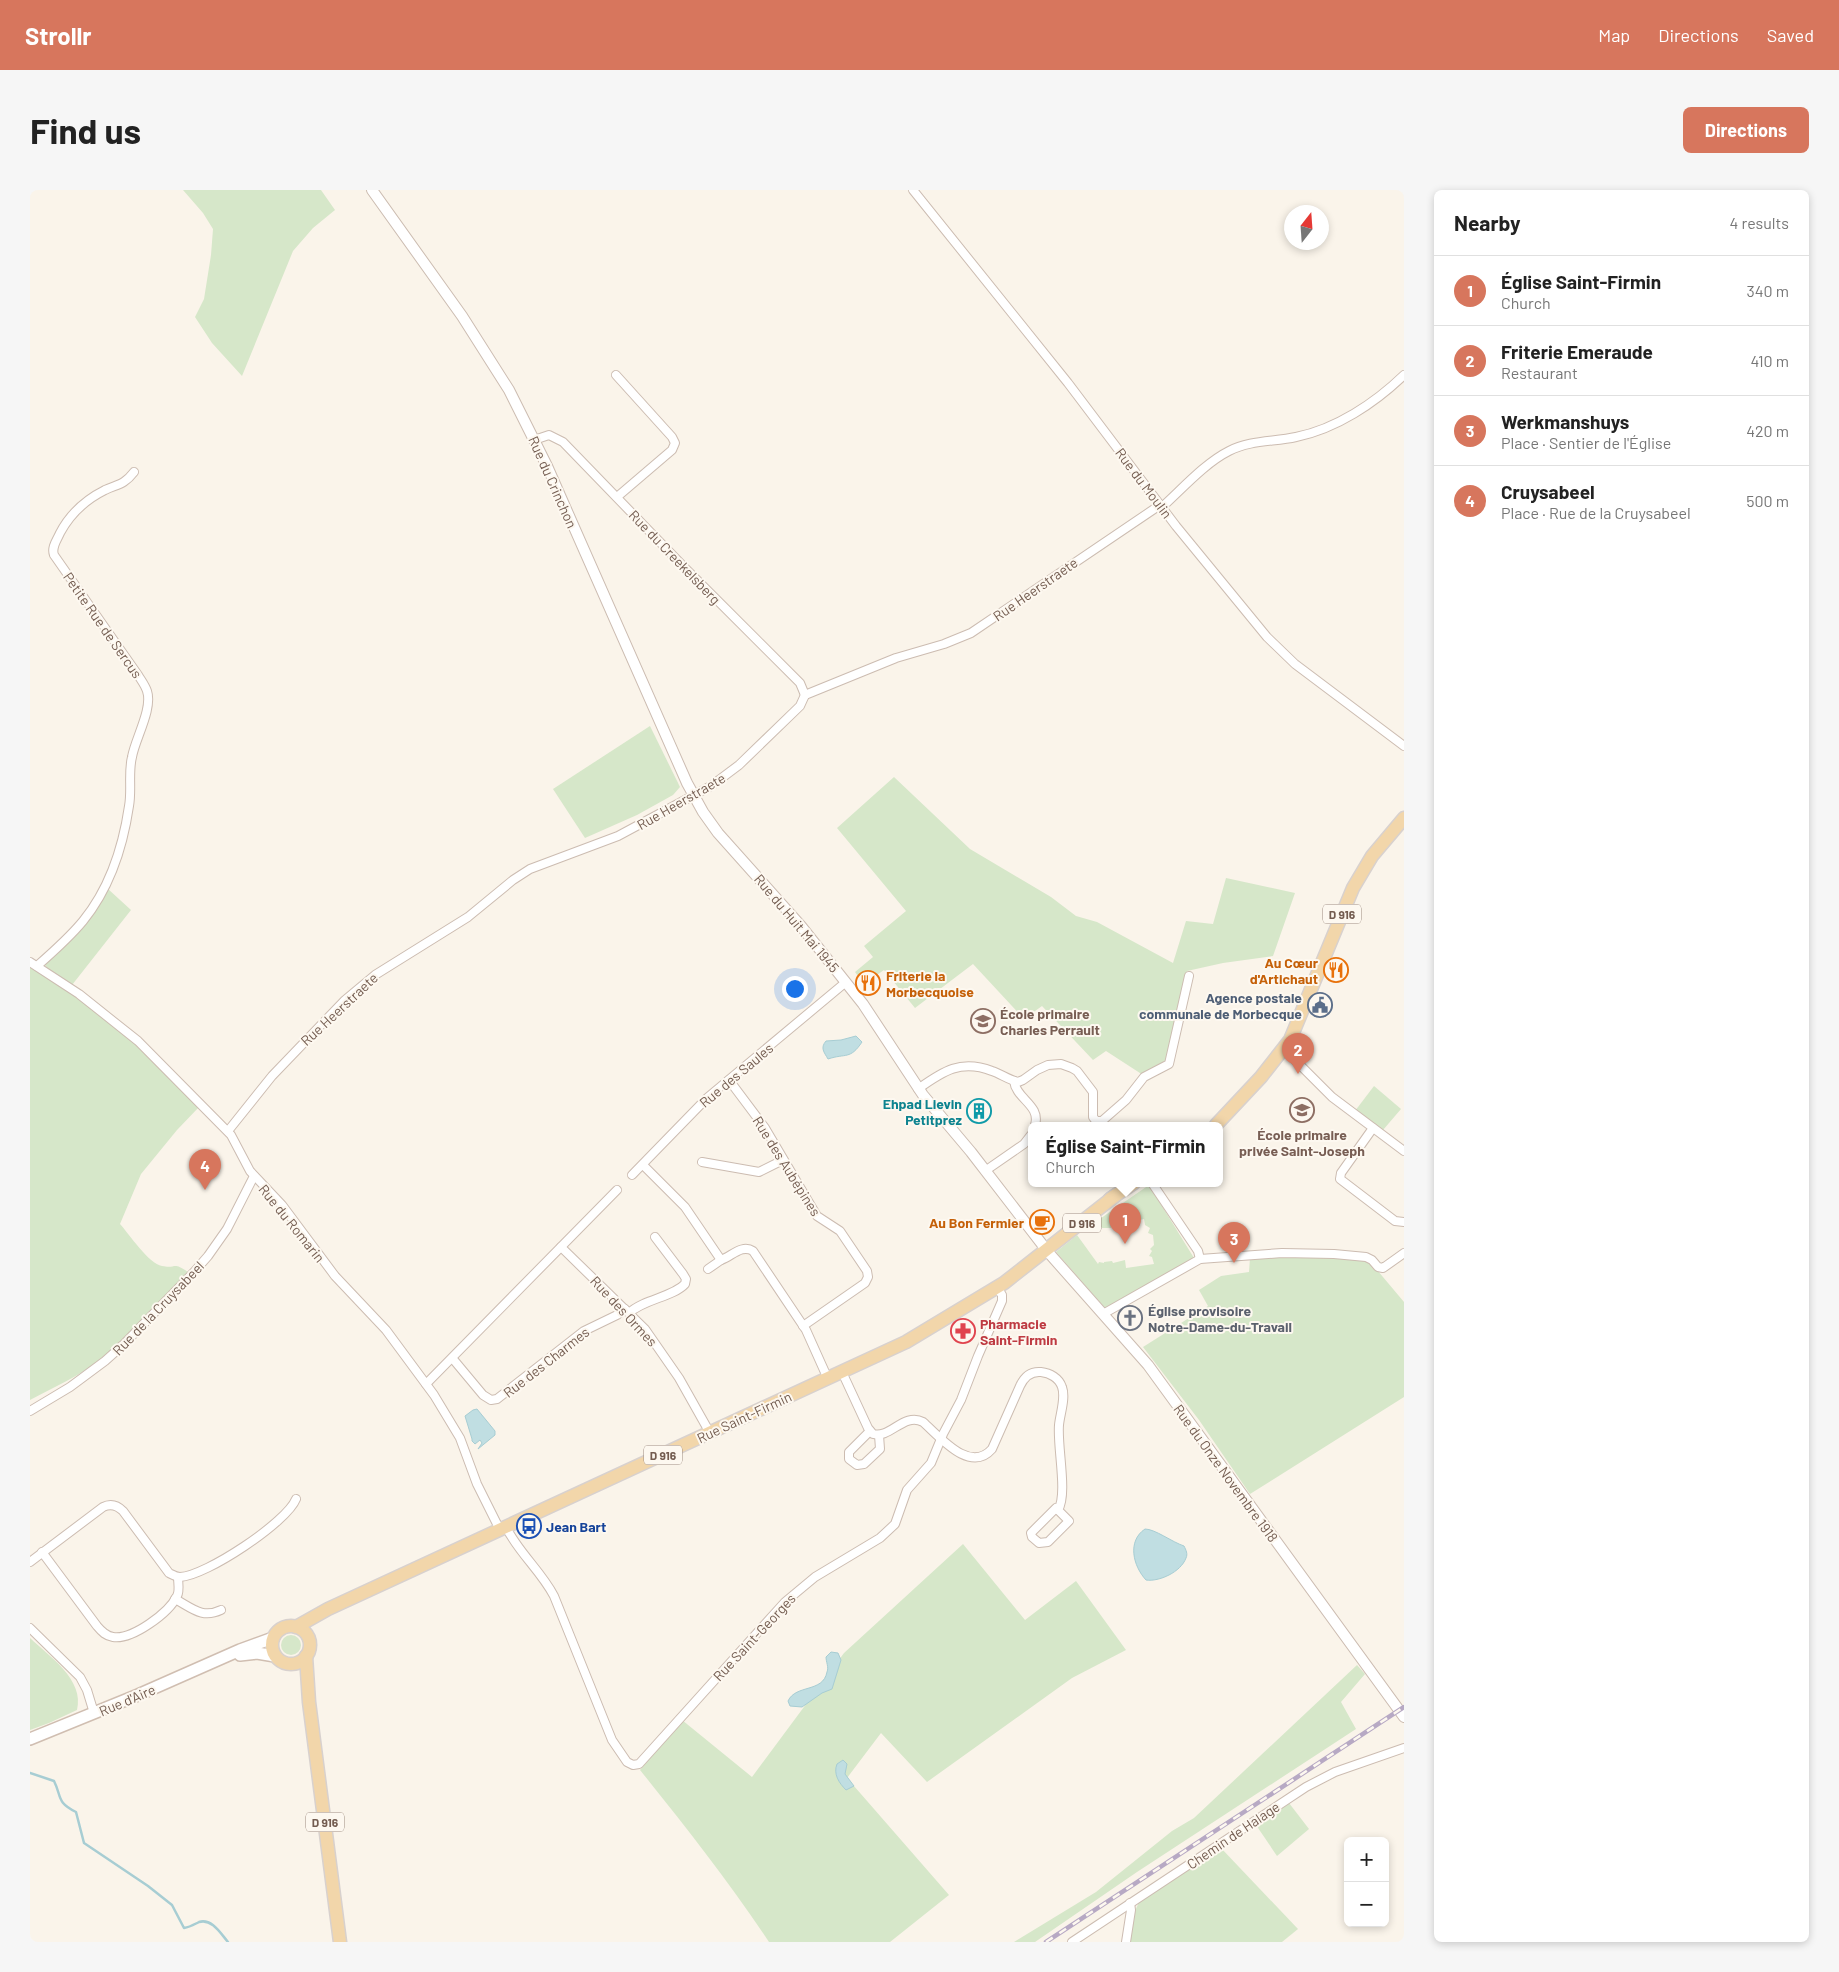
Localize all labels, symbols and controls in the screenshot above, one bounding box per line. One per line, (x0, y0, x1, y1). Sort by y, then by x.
text: Strollr (25, 21, 92, 50)
text: Map (1598, 24, 1630, 46)
text: Directions (1658, 24, 1739, 46)
text: Saved (1767, 24, 1814, 46)
button: Directions (1683, 107, 1809, 153)
text: Find us (30, 109, 141, 151)
north arrow (1284, 205, 1329, 250)
text: Nearby (1454, 210, 1520, 235)
text: 4 results (1729, 213, 1789, 232)
text: Église Saint-Firmin (1501, 270, 1661, 293)
text: 1 (1467, 281, 1473, 300)
text: 340 m (1746, 281, 1789, 300)
text: Church (1501, 293, 1551, 312)
text: Friterie Emeraude (1501, 340, 1653, 363)
text: 2 (1466, 351, 1474, 370)
text: 410 m (1751, 351, 1789, 370)
text: Restaurant (1501, 363, 1578, 382)
text: Werkmanshuys (1501, 410, 1629, 433)
text: 3 (1466, 421, 1474, 440)
text: 420 m (1746, 421, 1789, 440)
street label: Rue du Crinchon (525, 433, 581, 531)
text: Place · Sentier de l'Église (1501, 433, 1671, 452)
street label: Rue du Moulin (1112, 444, 1176, 522)
text: Cruysabeel (1501, 480, 1595, 503)
text: 4 (1465, 491, 1475, 510)
text: 500 m (1746, 491, 1789, 510)
text: Place · Rue de la Cruysabeel (1501, 503, 1691, 522)
street label: Rue du Creekelsberg (626, 506, 724, 608)
street label: Rue Heerstraete (989, 554, 1081, 624)
street label: Petite Rue de Sercus (60, 569, 146, 682)
street label: Rue Heerstraete (634, 769, 728, 833)
street label: Rue du Huit Mai 1945 (751, 870, 843, 976)
road number: D 916 (1323, 904, 1361, 924)
place label: Au Cœur d'Artichaut (1250, 954, 1319, 987)
restaurant icon: Au Cœur d'Artichaut (1323, 957, 1349, 983)
place label: Friterie la Morbecquoise (886, 967, 974, 1000)
street label: Rue Heerstraete (297, 969, 381, 1049)
restaurant icon: Friterie la Morbecquoise (855, 970, 881, 996)
your location (782, 976, 808, 1002)
place label: Agence postale communale de Morbecque (1139, 989, 1302, 1022)
public building icon: Agence postale communale de Morbecque (1307, 992, 1333, 1018)
place label: École primaire Charles Perrault (1000, 1005, 1100, 1038)
school or university icon: École primaire Charles Perrault (970, 1008, 996, 1034)
pin: 2 (1282, 1033, 1314, 1074)
street label: Rue des Saules (696, 1039, 776, 1111)
place label: Ehpad Lievin Petitprez (883, 1095, 963, 1128)
school or university icon: École primaire privée Saint-Joseph (1289, 1097, 1315, 1123)
building icon: Ehpad Lievin Petitprez (966, 1098, 992, 1124)
street label: Rue des Aubépines (749, 1113, 825, 1219)
popup (1028, 1122, 1223, 1187)
place label: École primaire privée Saint-Joseph (1239, 1126, 1365, 1159)
text: Église Saint-Firmin (1045, 1134, 1206, 1157)
pin: 4 (189, 1149, 221, 1190)
text: Church (1045, 1157, 1095, 1176)
street label: Rue du Romarin (255, 1181, 329, 1265)
pin: 1 (1109, 1203, 1141, 1244)
cafe icon: Au Bon Fermier (1029, 1209, 1055, 1235)
place label: Au Bon Fermier (929, 1214, 1025, 1231)
road number: D 916 (1063, 1214, 1101, 1232)
pin: 3 (1218, 1222, 1250, 1263)
street label: Rue de la Cruysabeel (109, 1257, 207, 1359)
street label: Rue des Ormes (587, 1272, 661, 1350)
place label: Église provisoire Notre-Dame-du-Travail (1148, 1302, 1292, 1335)
church icon: Église provisoire Notre-Dame-du-Travail (1117, 1305, 1143, 1331)
place label: Pharmacie Saint-Firmin (980, 1315, 1058, 1348)
pharmacy icon: Pharmacie Saint-Firmin (950, 1318, 976, 1344)
street label: Rue des Charmes (500, 1323, 593, 1401)
street label: Rue Saint-Firmin (694, 1388, 794, 1446)
street label: Rue du Onze Novembre 1918 (1170, 1401, 1282, 1545)
road number: D 916 (644, 1446, 682, 1464)
bus stop icon: Jean Bart (516, 1513, 542, 1539)
place label: Jean Bart (546, 1518, 606, 1535)
street label: Rue Saint-Georges (709, 1590, 799, 1684)
street label: Rue d'Aire (96, 1681, 158, 1719)
street label: Chemin de Halage (1183, 1798, 1283, 1872)
road number: D 916 (306, 1812, 344, 1831)
map controls (1344, 1837, 1389, 1927)
button: + (1344, 1837, 1389, 1882)
button: − (1344, 1882, 1389, 1927)

